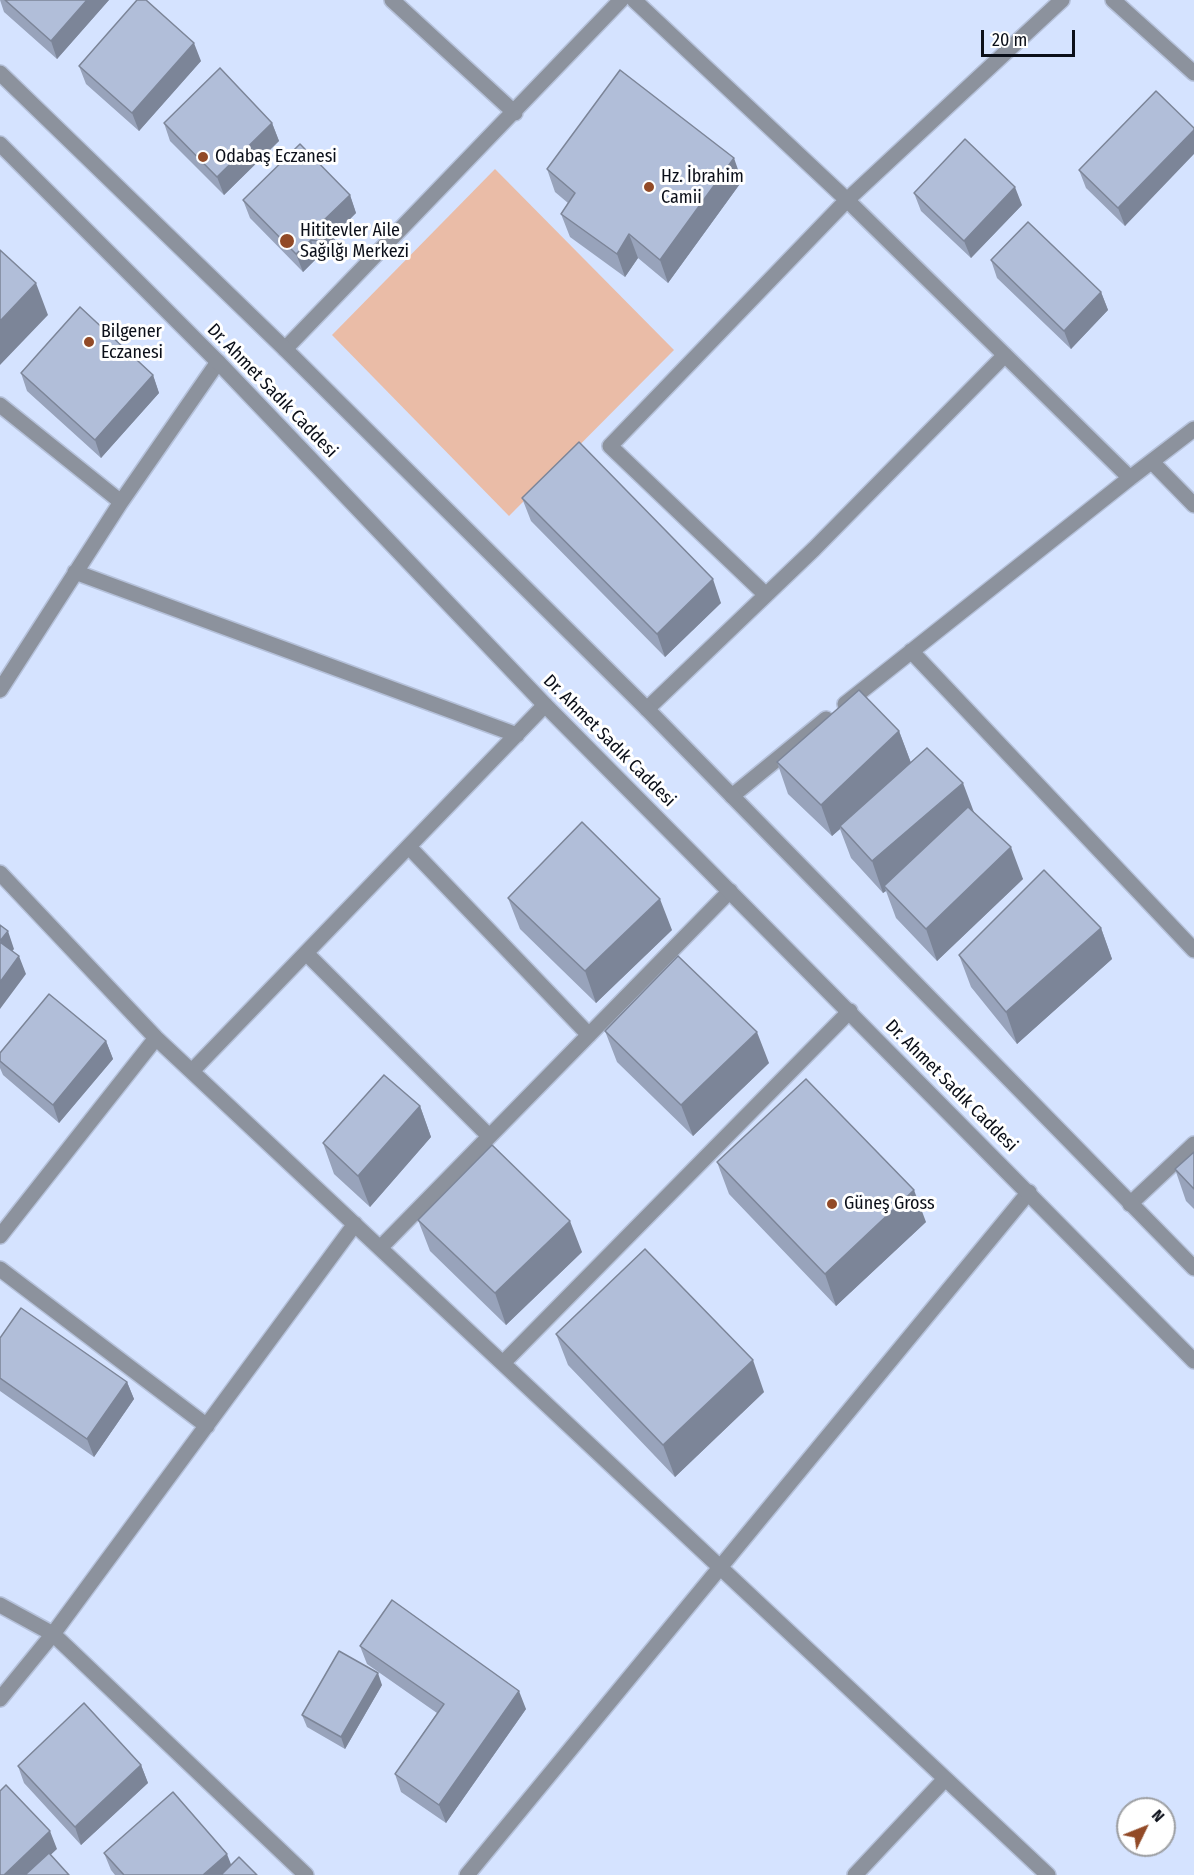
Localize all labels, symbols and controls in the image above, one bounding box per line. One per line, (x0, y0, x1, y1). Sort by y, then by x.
scale bar (984, 18, 1078, 56)
text: 20 m (992, 29, 1027, 51)
place label: Odabaş Eczanesi (215, 146, 337, 168)
marker: Odabaş Eczanesi (196, 150, 210, 164)
place label: Hz. İbrahim Camii (661, 166, 744, 208)
marker: Hz. İbrahim Camii (642, 180, 656, 194)
place label: Hititevler Aile Sağılğı Merkezi (300, 220, 409, 262)
marker: Hititevler Aile Sağılğı Merkezi (278, 232, 296, 250)
street label: Dr. Ahmet Sadık Caddesi (202, 320, 342, 462)
place label: Bilgener Eczanesi (101, 321, 163, 364)
marker: Bilgener Eczanesi (82, 335, 96, 349)
street label: Dr. Ahmet Sadık Caddesi (538, 670, 680, 812)
street label: Dr. Ahmet Sadık Caddesi (880, 1015, 1022, 1157)
place label: Güneş Gross (844, 1193, 935, 1215)
marker: Güneş Gross (825, 1197, 839, 1211)
north arrow (1116, 1797, 1176, 1857)
text: N (1148, 1806, 1168, 1826)

